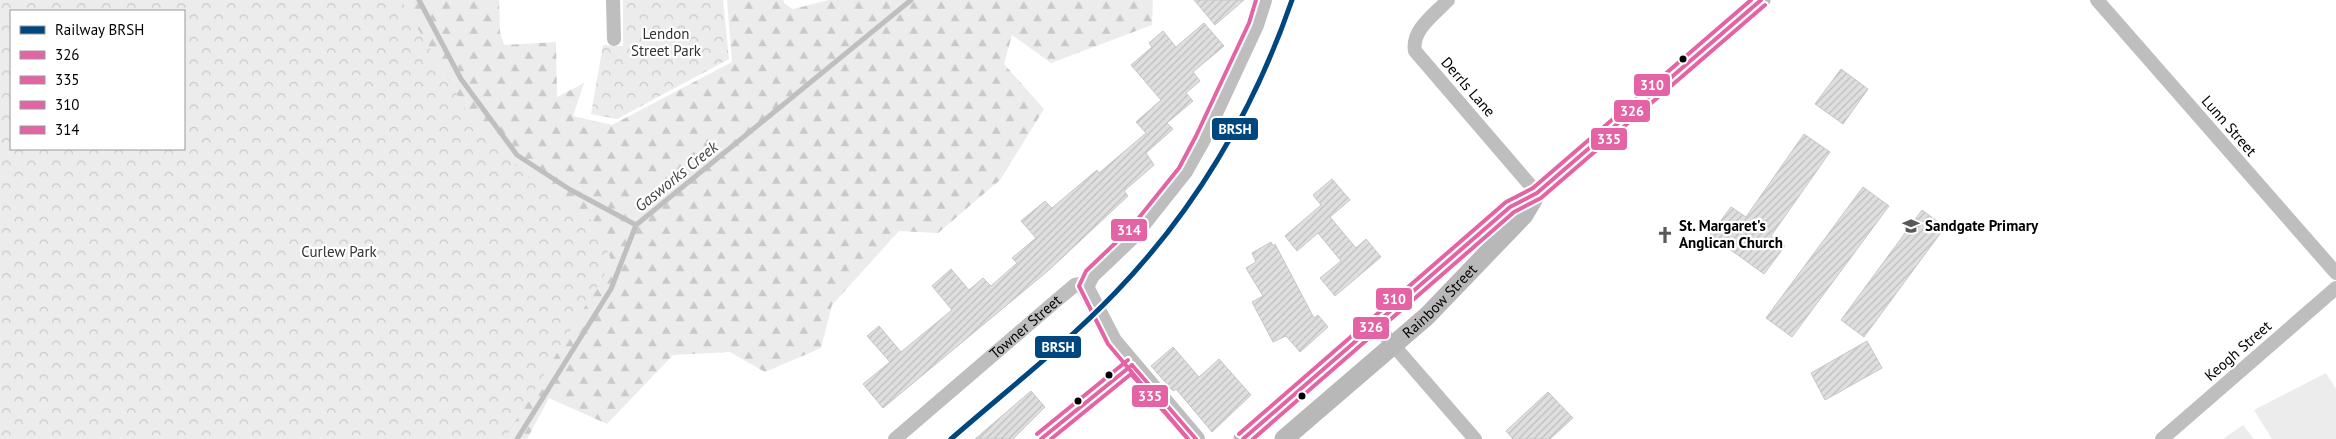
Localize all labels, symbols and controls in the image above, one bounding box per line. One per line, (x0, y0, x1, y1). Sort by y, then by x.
legend (10, 10, 185, 150)
text: Railway BRSH (55, 20, 144, 39)
park label: Lendon Street Park (631, 24, 702, 60)
text: 326 (55, 45, 80, 64)
street label: Derrls Lane (1437, 53, 1500, 120)
unlabelled marker (1678, 54, 1688, 64)
text: 335 (55, 70, 80, 89)
line badge: 310 (1633, 73, 1671, 97)
text: 310 (1640, 76, 1664, 94)
street label: Lunn Street (2198, 91, 2261, 160)
text: 310 (55, 95, 80, 114)
line badge: 326 (1613, 99, 1651, 123)
text: 326 (1620, 102, 1644, 120)
line badge: BRSH (1211, 117, 1259, 141)
text: 314 (55, 120, 80, 139)
text: BRSH (1218, 120, 1252, 138)
line badge: 335 (1590, 127, 1628, 151)
text: 335 (1597, 130, 1621, 148)
water label: Gasworks Creek (630, 136, 722, 216)
place label: St. Margaret's Anglican Church (1679, 216, 1783, 252)
school or university icon: Sandgate Primary (1901, 216, 1921, 236)
place label: Sandgate Primary (1925, 216, 2039, 235)
line badge: 314 (1110, 218, 1148, 242)
text: 314 (1117, 221, 1141, 239)
church icon: St. Margaret's Anglican Church (1655, 225, 1675, 245)
park label: Curlew Park (301, 242, 378, 261)
street label: Rainbow Street (1398, 260, 1481, 342)
line badge: 310 (1375, 287, 1413, 311)
street label: Towner Street (985, 290, 1065, 363)
text: 310 (1382, 290, 1406, 308)
line badge: 326 (1352, 316, 1390, 340)
street label: Keogh Street (2200, 316, 2275, 385)
text: 326 (1359, 318, 1383, 336)
line badge: BRSH (1034, 335, 1082, 359)
text: BRSH (1041, 338, 1075, 356)
unlabelled marker (1104, 370, 1114, 380)
line badge: 335 (1131, 384, 1169, 408)
text: 335 (1138, 387, 1162, 405)
unlabelled marker (1297, 391, 1307, 401)
unlabelled marker (1073, 396, 1083, 406)

